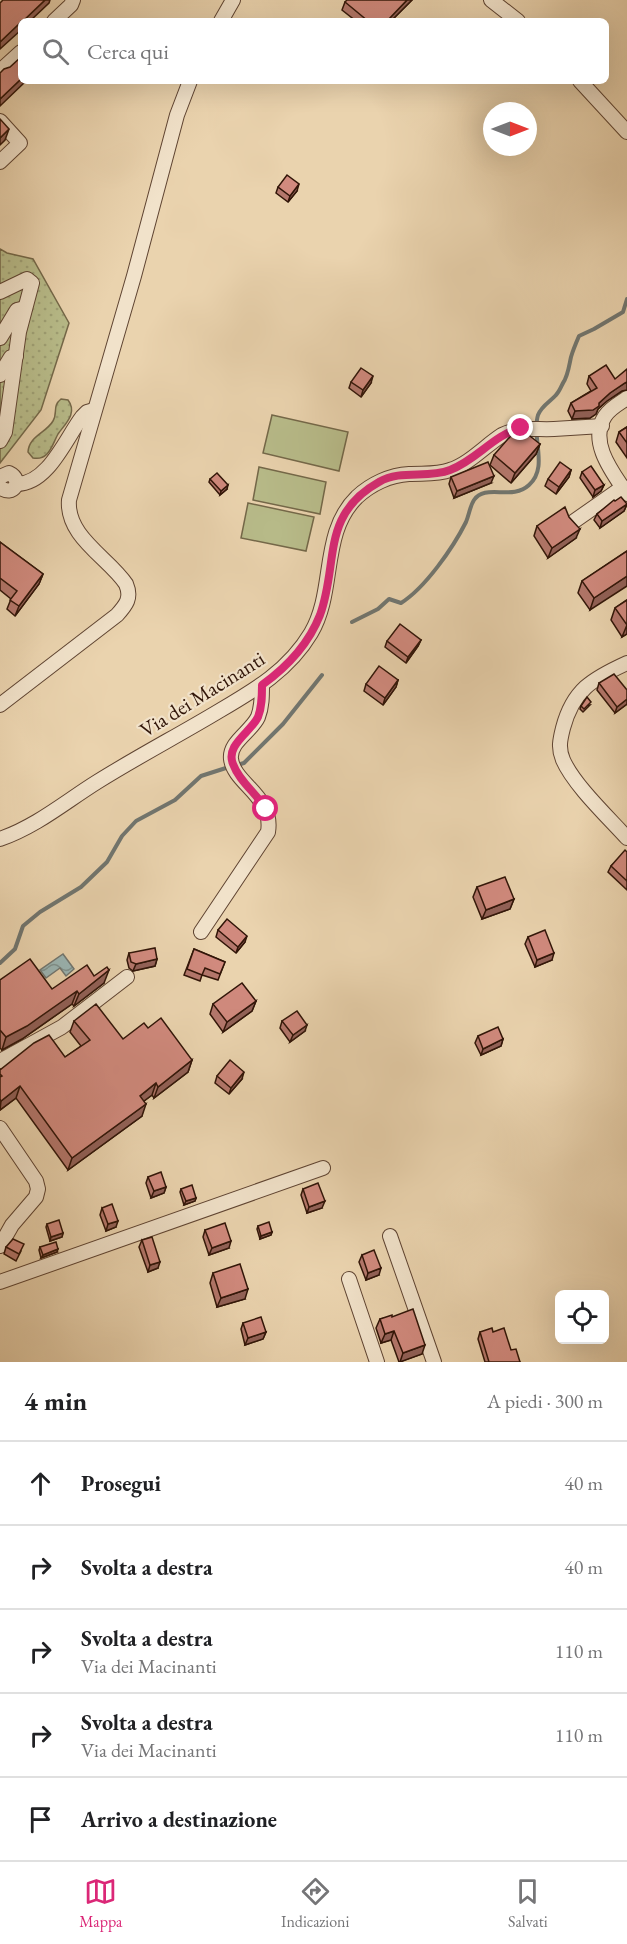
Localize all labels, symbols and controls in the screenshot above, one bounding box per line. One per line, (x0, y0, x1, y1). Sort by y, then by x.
search box (18, 18, 609, 84)
icon: search (39, 35, 72, 68)
text: Cerca qui (87, 37, 169, 66)
north arrow (483, 102, 537, 156)
route end (507, 414, 533, 440)
street label: Via dei Macinanti (134, 645, 270, 743)
route start (252, 795, 278, 821)
map controls (555, 1290, 609, 1344)
button: locate (555, 1290, 609, 1344)
text: 4 min (24, 1384, 87, 1418)
text: A piedi · 300 m (487, 1388, 603, 1414)
icon: ahead (24, 1467, 57, 1500)
text: Prosegui (81, 1469, 161, 1498)
text: 40 m (564, 1470, 603, 1496)
icon: right (24, 1551, 57, 1584)
text: Svolta a destra (81, 1553, 213, 1582)
text: 40 m (564, 1554, 603, 1580)
text: Svolta a destra (81, 1624, 213, 1653)
icon: right (24, 1635, 57, 1668)
text: 110 m (555, 1638, 603, 1664)
text: Via dei Macinanti (81, 1653, 217, 1679)
text: Svolta a destra (81, 1708, 213, 1737)
icon: right (24, 1719, 57, 1752)
text: 110 m (555, 1722, 603, 1748)
text: Via dei Macinanti (81, 1737, 217, 1763)
icon: arrive (24, 1803, 57, 1836)
text: Arrivo a destinazione (81, 1805, 277, 1834)
tab: Mappa (79, 1875, 122, 1932)
tab: Indicazioni (281, 1875, 349, 1932)
tab: Salvati (508, 1875, 548, 1932)

